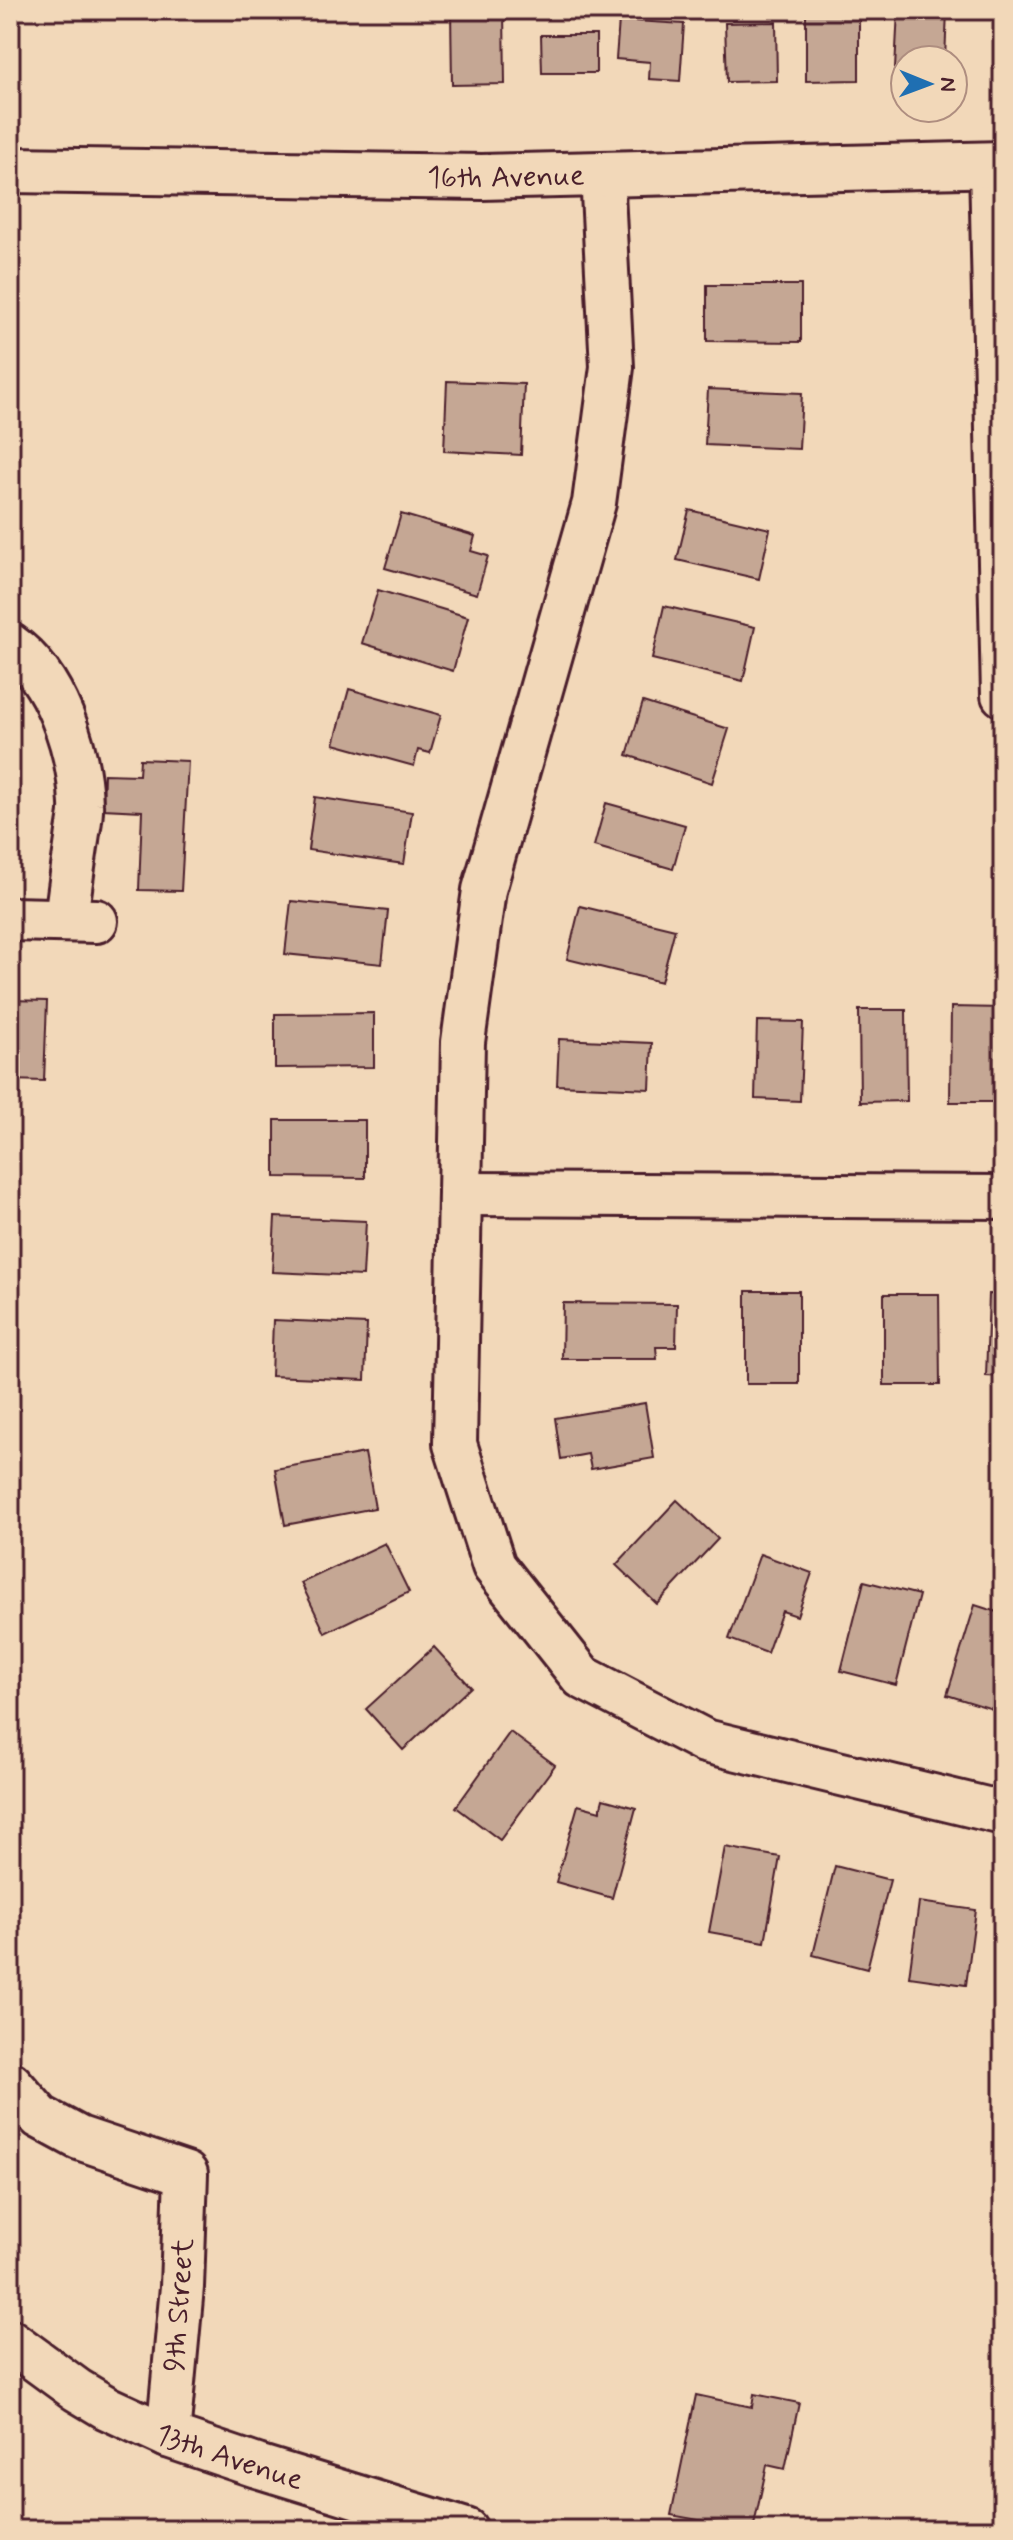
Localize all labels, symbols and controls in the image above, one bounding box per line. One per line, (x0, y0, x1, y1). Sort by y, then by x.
north arrow (889, 44, 969, 124)
text: N (933, 77, 961, 92)
street label: 16th Avenue (427, 156, 585, 198)
street label: 9th Street (155, 2237, 204, 2373)
street label: 13th Avenue (148, 2415, 308, 2500)

